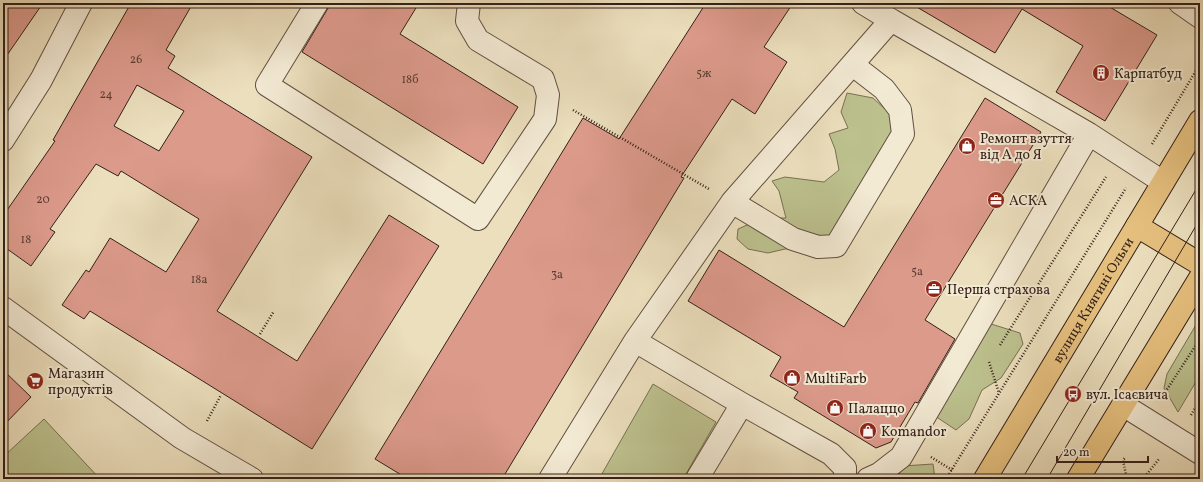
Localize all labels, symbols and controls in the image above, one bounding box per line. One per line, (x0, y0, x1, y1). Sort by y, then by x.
house number: 26 (130, 52, 142, 68)
building icon: Карпатбуд (1091, 63, 1111, 83)
place label: Карпатбуд (1114, 65, 1182, 84)
house number: 5ж (696, 66, 712, 82)
house number: 18б (401, 72, 419, 88)
house number: 24 (99, 87, 113, 103)
place label: Ремонт взуття від А до Я (980, 130, 1072, 165)
shop icon: Ремонт взуття від А до Я (957, 136, 977, 156)
office icon: АСКА (986, 190, 1006, 210)
house number: 20 (36, 192, 50, 208)
place label: АСКА (1009, 192, 1047, 211)
house number: 18 (21, 232, 31, 248)
street label: вулиця Княгині Ольги (1049, 234, 1139, 367)
house number: 5а (911, 264, 923, 280)
house number: 3а (551, 267, 563, 283)
house number: 18а (191, 272, 207, 288)
office icon: Перша страхова (924, 279, 944, 299)
place label: Перша страхова (947, 281, 1050, 300)
place label: Магазин продуктів (48, 365, 113, 400)
shop icon: MultiFarb (782, 368, 802, 388)
place label: MultiFarb (805, 370, 867, 389)
supermarket icon: Магазин продуктів (25, 371, 45, 391)
bus stop icon: вул. Ісаєвича (1063, 384, 1083, 404)
place label: вул. Ісаєвича (1086, 386, 1168, 405)
shop icon: Палаццо (825, 398, 845, 418)
place label: Палаццо (848, 400, 905, 419)
shop icon: Komandor (858, 421, 878, 441)
place label: Komandor (881, 423, 946, 442)
scale bar (1057, 438, 1148, 464)
text: 20 m (1063, 445, 1090, 461)

